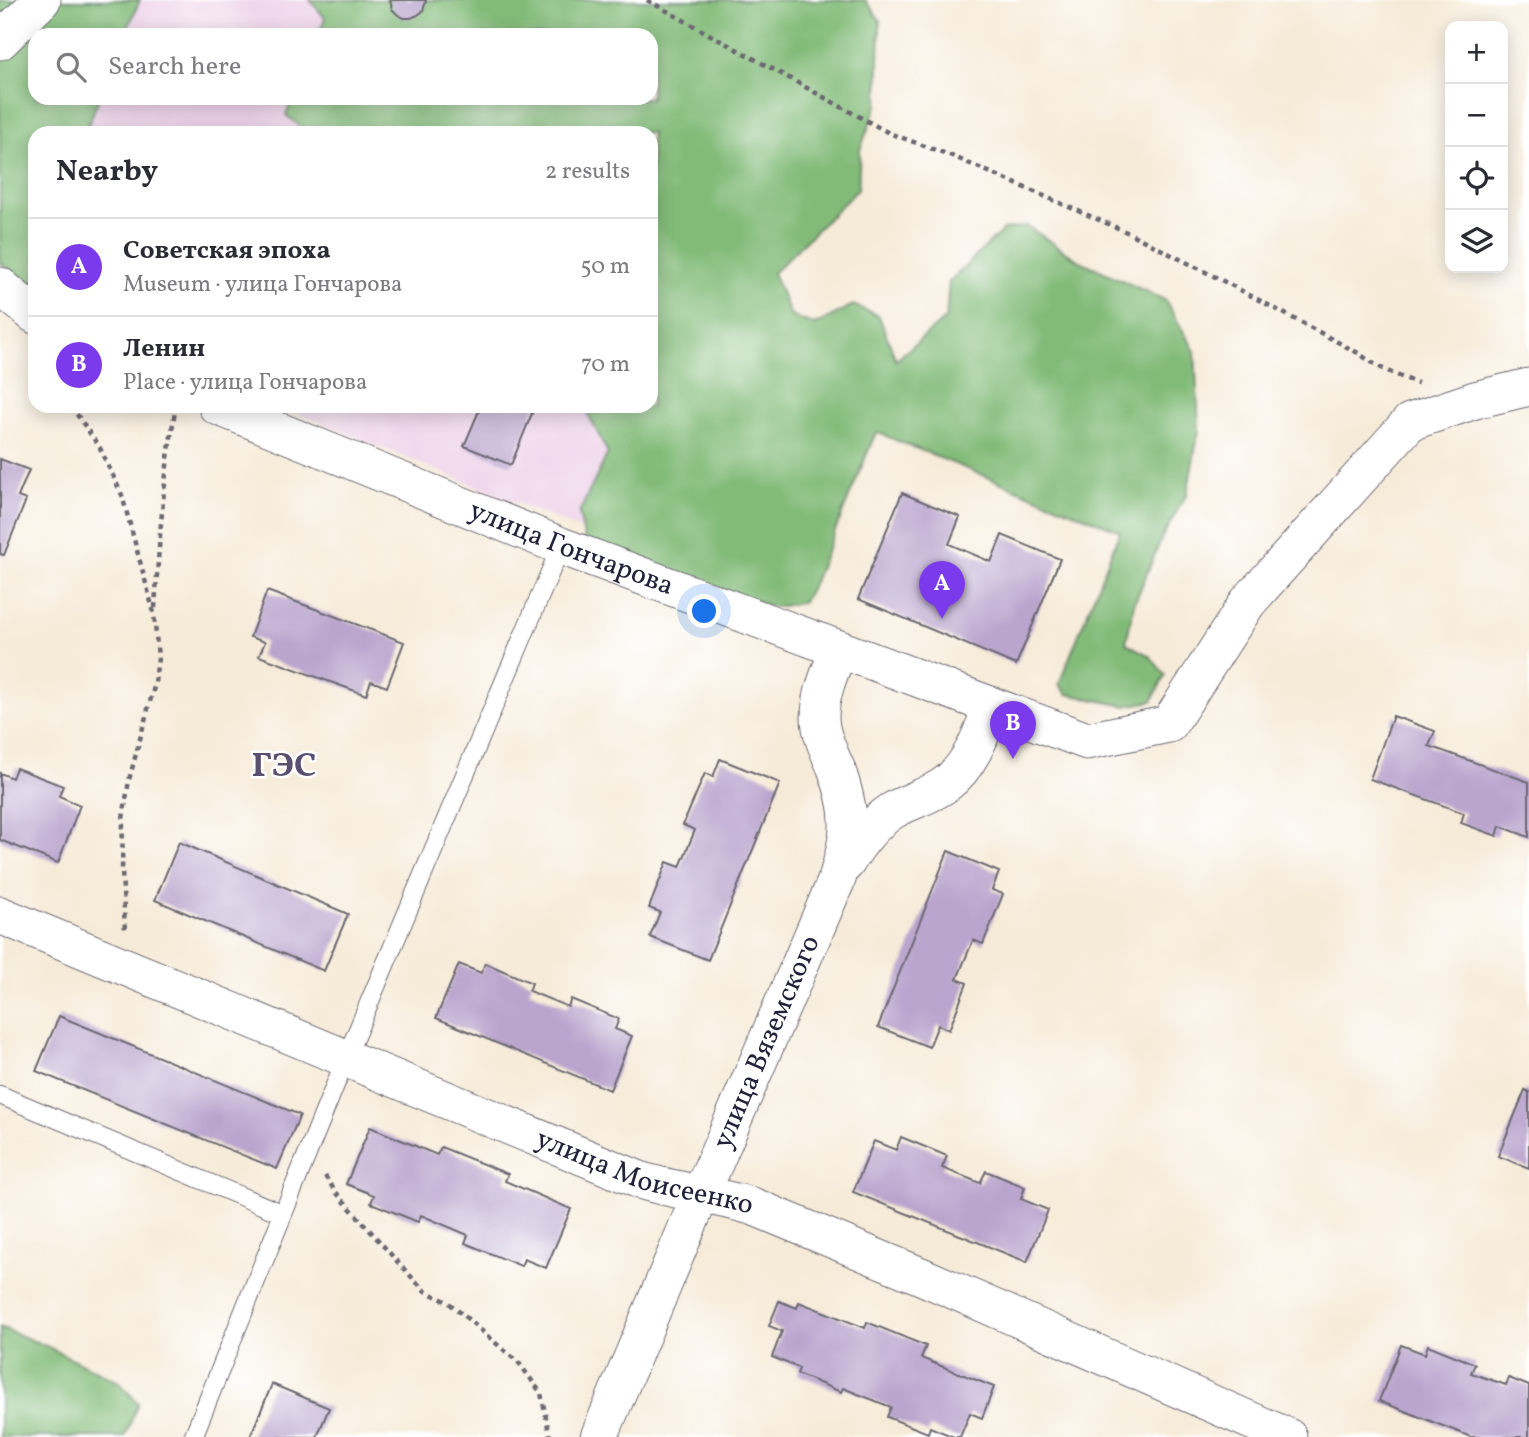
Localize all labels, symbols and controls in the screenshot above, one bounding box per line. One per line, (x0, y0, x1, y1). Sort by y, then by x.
map controls (1445, 21, 1508, 273)
button: + (1445, 21, 1508, 84)
search box (28, 28, 658, 105)
icon: search (52, 48, 90, 86)
text: Search here (108, 49, 241, 85)
button: − (1445, 84, 1508, 147)
button: locate (1445, 147, 1508, 210)
text: Nearby (56, 151, 158, 193)
text: 2 results (545, 156, 630, 188)
button: layers (1445, 210, 1508, 273)
text: Советская эпоха (123, 233, 331, 269)
text: A (71, 251, 87, 283)
text: 50 m (581, 251, 630, 283)
text: Museum · улица Гончарова (123, 269, 403, 301)
text: Ленин (123, 331, 205, 367)
text: B (71, 349, 87, 381)
text: 70 m (581, 349, 630, 381)
text: Place · улица Гончарова (123, 367, 367, 399)
street label: улица Гончарова (463, 491, 679, 606)
pin: A (919, 561, 965, 619)
your location (687, 594, 721, 628)
pin: B (990, 701, 1036, 759)
district label: ГЭС (252, 743, 316, 791)
street label: улица Вяземского (703, 929, 830, 1155)
street label: улица Моисеенко (530, 1120, 758, 1225)

